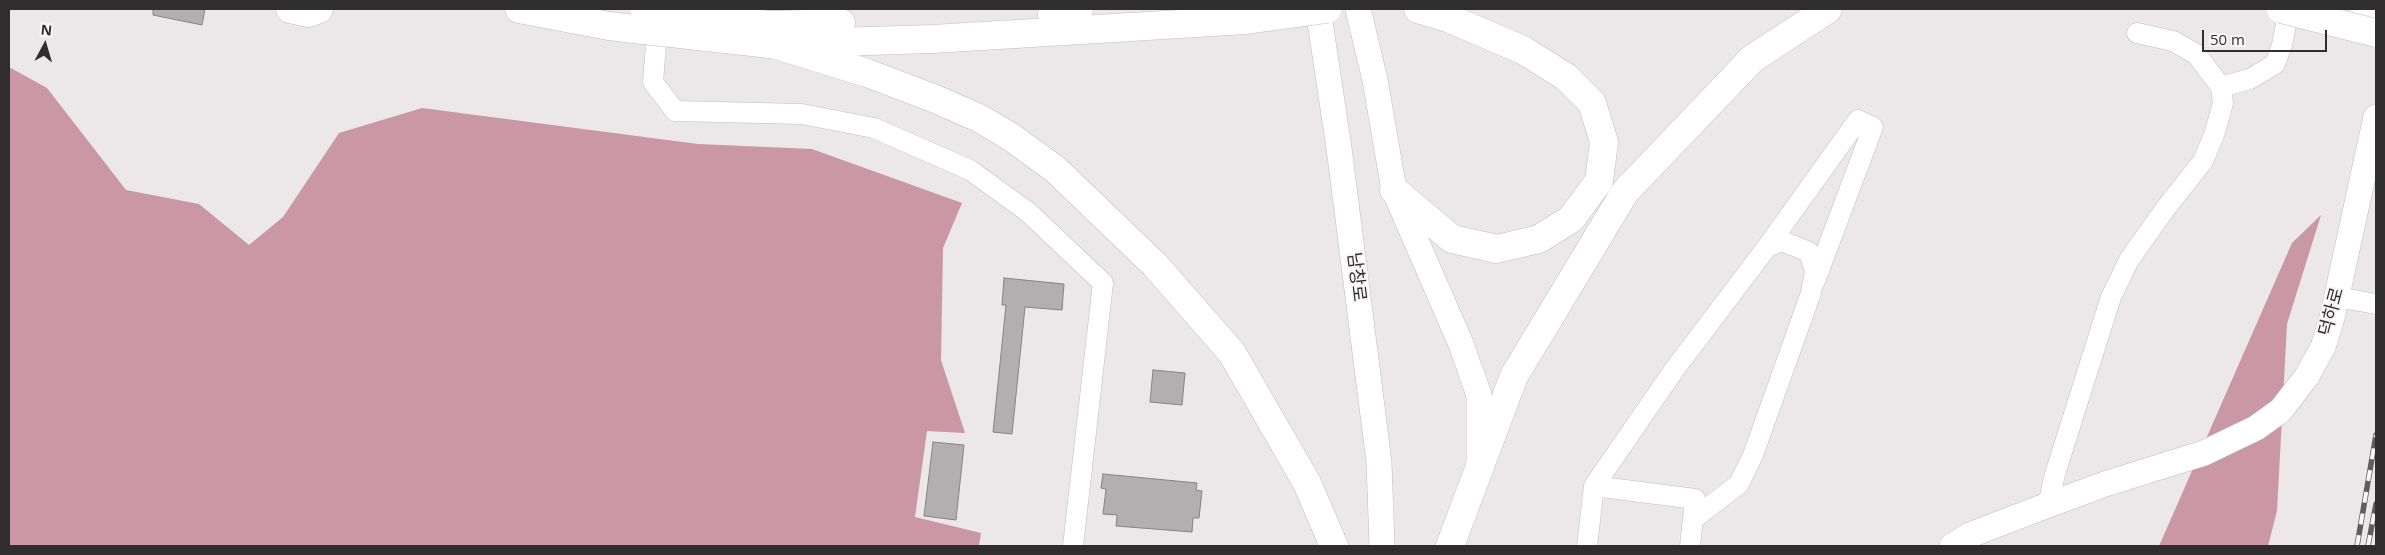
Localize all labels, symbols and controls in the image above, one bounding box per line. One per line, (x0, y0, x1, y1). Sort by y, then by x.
north arrow (20, 20, 70, 70)
text: N (40, 20, 53, 40)
scale bar (2205, 20, 2330, 52)
text: 50 m (2210, 29, 2245, 49)
street label: 남창로 (1342, 251, 1370, 303)
street label: 덕하로 (2315, 285, 2349, 339)

